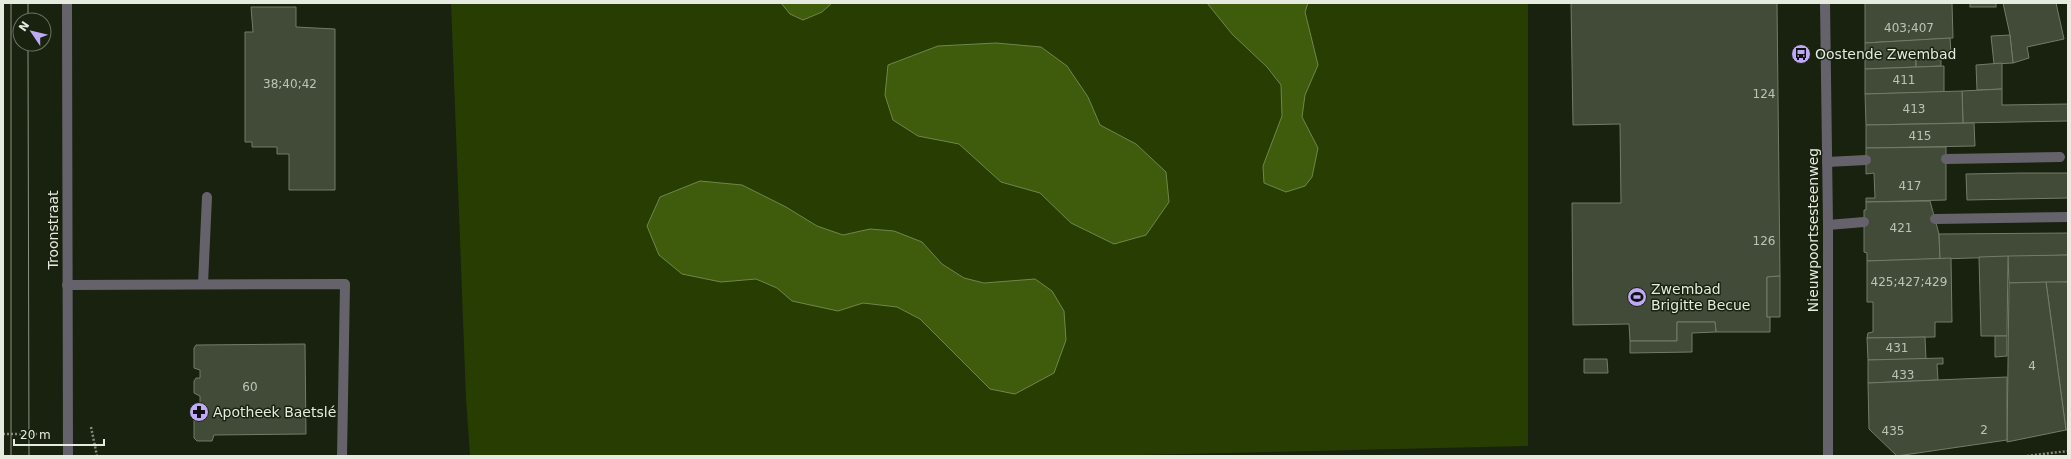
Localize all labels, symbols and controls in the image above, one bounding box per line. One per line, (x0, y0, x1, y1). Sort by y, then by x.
north arrow (12, 12, 52, 52)
text: N (16, 19, 32, 34)
house number: 403;407 (1884, 21, 1934, 35)
bus stop icon: Oostende Zwembad (1790, 43, 1812, 65)
place label: Oostende Zwembad (1815, 46, 1956, 62)
house number: 411 (1893, 73, 1915, 87)
house number: 38;40;42 (263, 77, 317, 91)
house number: 124 (1753, 87, 1775, 101)
house number: 413 (1903, 102, 1925, 116)
house number: 415 (1909, 129, 1931, 143)
street label: Nieuwpoortsesteenweg (1805, 148, 1821, 312)
house number: 417 (1899, 179, 1921, 193)
street label: Troonstraat (45, 190, 61, 271)
house number: 421 (1890, 221, 1912, 235)
house number: 126 (1753, 234, 1775, 248)
house number: 425;427;429 (1871, 275, 1947, 289)
place label: Zwembad Brigitte Becue (1651, 281, 1750, 313)
sports icon: Zwembad Brigitte Becue (1626, 286, 1648, 308)
house number: 431 (1886, 341, 1908, 355)
house number: 4 (2028, 359, 2036, 373)
house number: 433 (1892, 368, 1914, 382)
house number: 60 (242, 380, 258, 394)
pharmacy icon: Apotheek Baetslé (188, 401, 210, 423)
place label: Apotheek Baetslé (213, 404, 336, 420)
scale bar (14, 421, 104, 447)
house number: 2 (1980, 423, 1988, 437)
house number: 435 (1882, 424, 1904, 438)
text: 20 m (20, 428, 51, 442)

